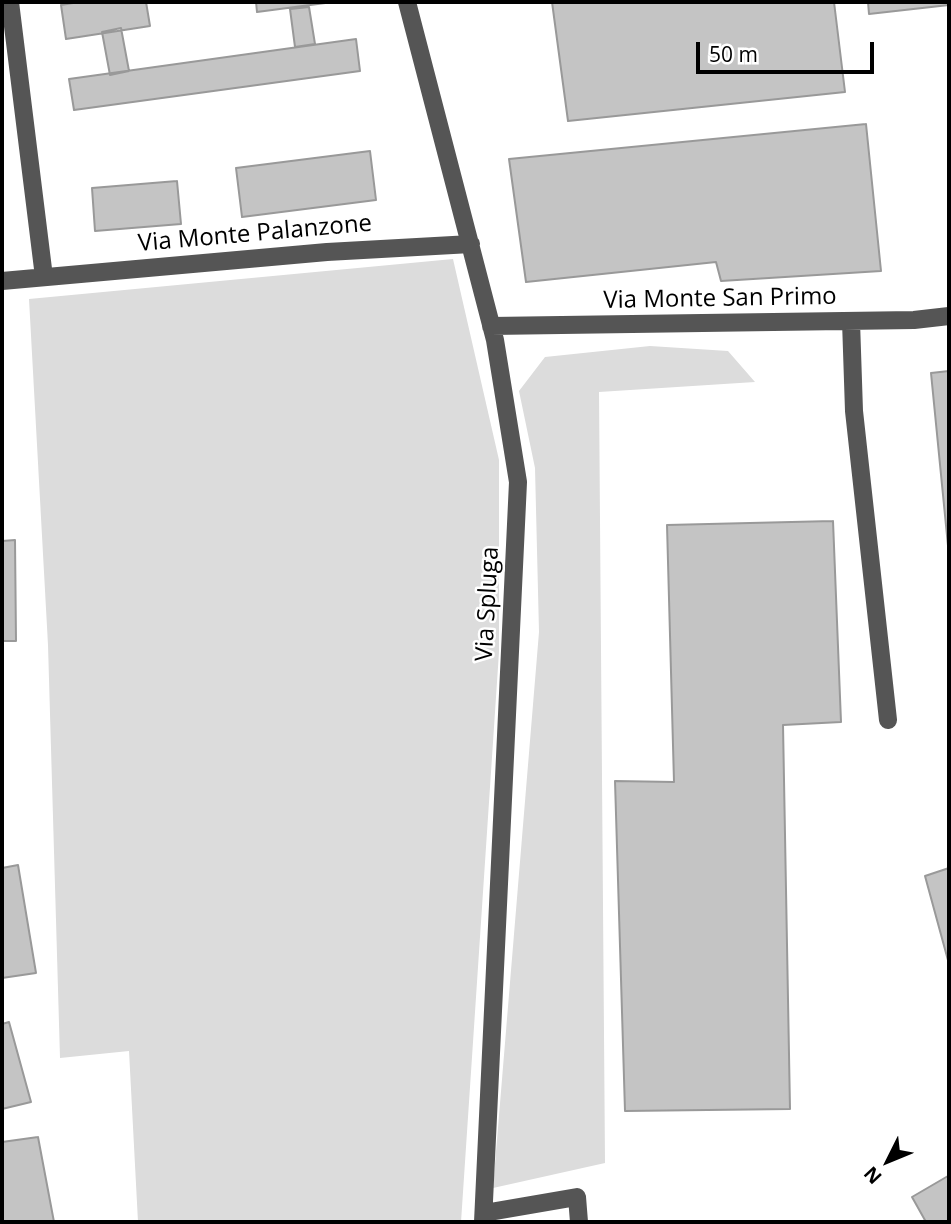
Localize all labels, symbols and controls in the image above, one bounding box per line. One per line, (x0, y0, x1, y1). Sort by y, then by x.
scale bar (699, 28, 878, 72)
text: 50 m (709, 40, 758, 68)
street label: Via Monte Palanzone (137, 209, 373, 259)
street label: Via Monte San Primo (603, 283, 837, 315)
street label: Via Spluga (471, 546, 505, 662)
north arrow (853, 1126, 923, 1196)
text: N (858, 1161, 887, 1190)

